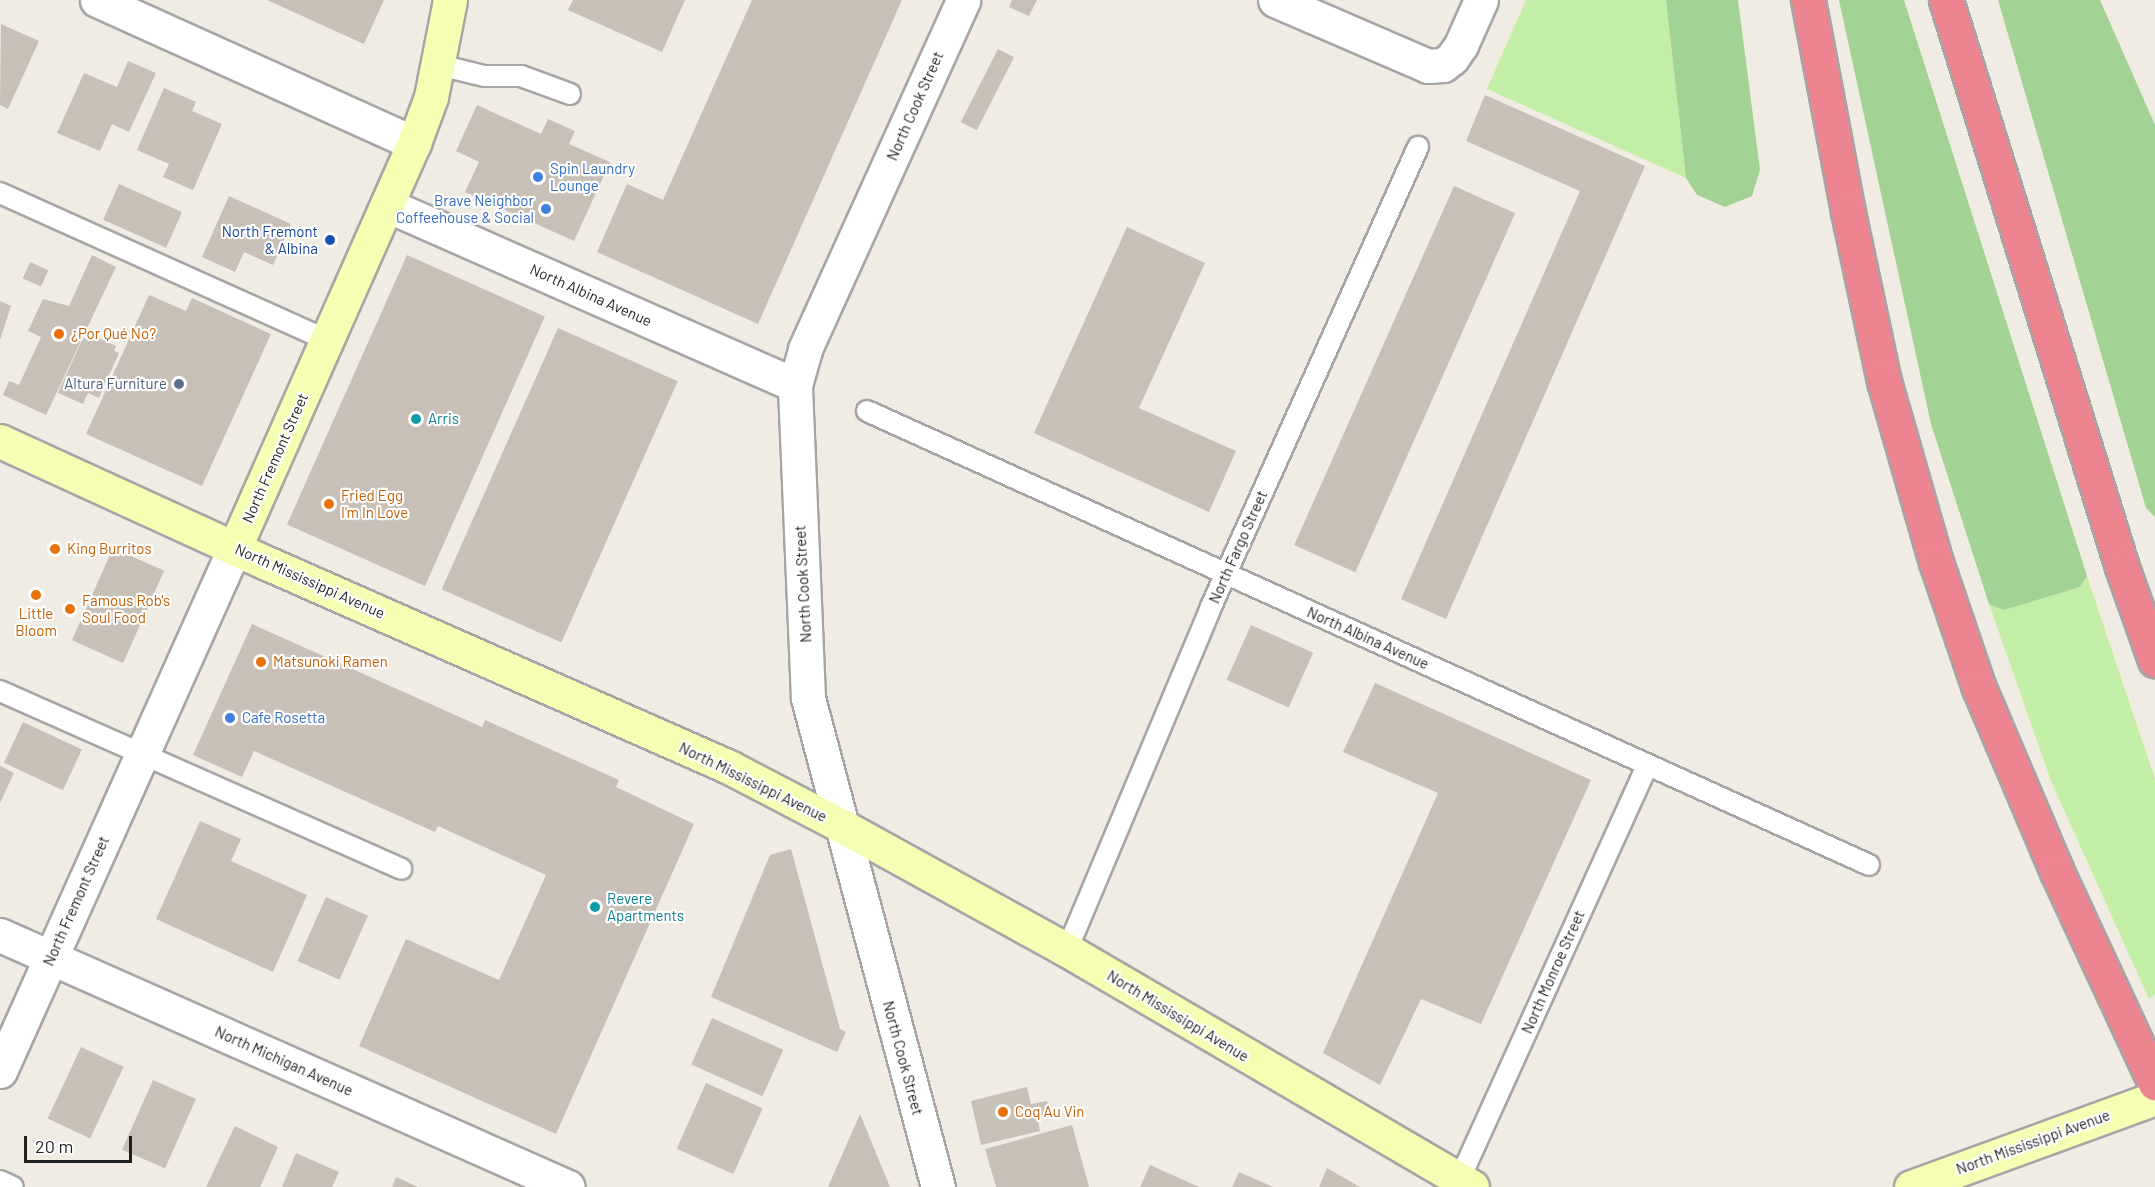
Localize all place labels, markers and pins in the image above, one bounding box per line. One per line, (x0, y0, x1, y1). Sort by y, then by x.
place label: Spin Laundry Lounge (550, 159, 635, 194)
marker: Spin Laundry Lounge (531, 170, 545, 184)
place label: Brave Neighbor Coffeehouse & Social (396, 191, 534, 226)
marker: Brave Neighbor Coffeehouse & Social (539, 202, 553, 216)
place label: North Fremont & Albina (222, 222, 318, 257)
marker: North Fremont & Albina (323, 233, 337, 247)
place label: ¿Por Qué No? (71, 325, 156, 343)
marker: ¿Por Qué No? (52, 327, 66, 341)
place label: Altura Furniture (64, 375, 167, 393)
marker: Altura Furniture (172, 377, 186, 391)
place label: Arris (428, 410, 459, 428)
marker: Arris (409, 412, 423, 426)
place label: Fried Egg I'm In Love (341, 486, 408, 521)
marker: Fried Egg I'm In Love (322, 497, 336, 511)
place label: King Burritos (67, 540, 152, 558)
marker: King Burritos (48, 542, 62, 556)
marker: Little Bloom (29, 588, 43, 602)
place label: Famous Rob's Soul Food (82, 591, 170, 626)
marker: Famous Rob's Soul Food (63, 602, 77, 616)
place label: Little Bloom (15, 604, 57, 639)
place label: Matsunoki Ramen (273, 653, 388, 671)
marker: Matsunoki Ramen (254, 655, 268, 669)
place label: Cafe Rosetta (242, 709, 325, 727)
marker: Cafe Rosetta (223, 711, 237, 725)
place label: Revere Apartments (607, 889, 684, 924)
marker: Revere Apartments (588, 900, 602, 914)
place label: Coq Au Vin (1015, 1103, 1084, 1121)
marker: Coq Au Vin (996, 1105, 1010, 1119)

